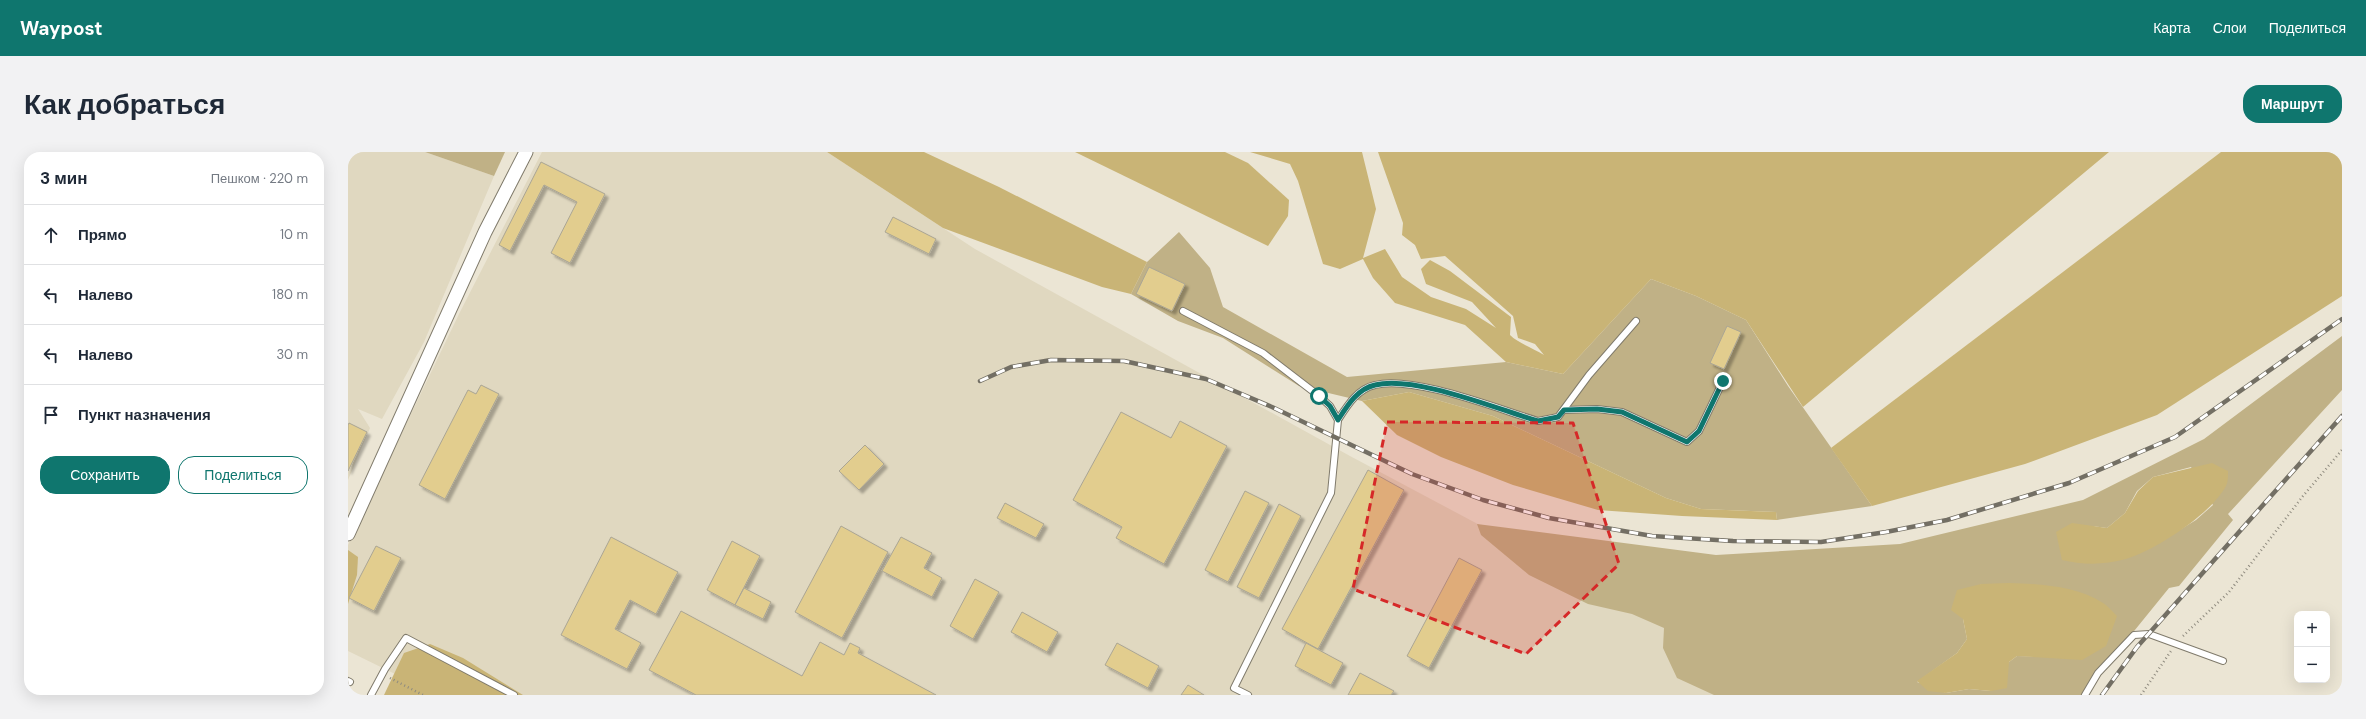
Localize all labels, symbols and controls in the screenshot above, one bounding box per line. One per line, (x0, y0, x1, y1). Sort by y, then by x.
text: Waypost (20, 16, 103, 41)
text: Карта (2153, 19, 2191, 37)
text: Слои (2213, 19, 2247, 37)
text: Поделиться (2269, 19, 2346, 37)
button: Маршрут (2243, 85, 2342, 123)
text: Как добраться (24, 86, 225, 123)
text: 3 мин (40, 167, 88, 189)
text: Пешком · 220 m (211, 170, 308, 187)
icon: ahead (40, 224, 62, 246)
text: Прямо (78, 225, 127, 245)
text: 10 m (280, 226, 308, 243)
icon: left (40, 284, 62, 306)
text: Налево (78, 285, 133, 305)
text: 180 m (272, 286, 308, 303)
icon: left (40, 344, 62, 366)
text: Налево (78, 345, 133, 365)
text: 30 m (276, 346, 308, 363)
route end (1714, 372, 1732, 390)
route start (1310, 387, 1328, 405)
icon: arrive (40, 404, 62, 426)
text: Пункт назначения (78, 405, 211, 425)
button: Сохранить (40, 456, 170, 494)
button: Поделиться (178, 456, 308, 494)
map controls (2294, 611, 2330, 683)
button: + (2294, 611, 2330, 647)
button: − (2294, 647, 2330, 683)

